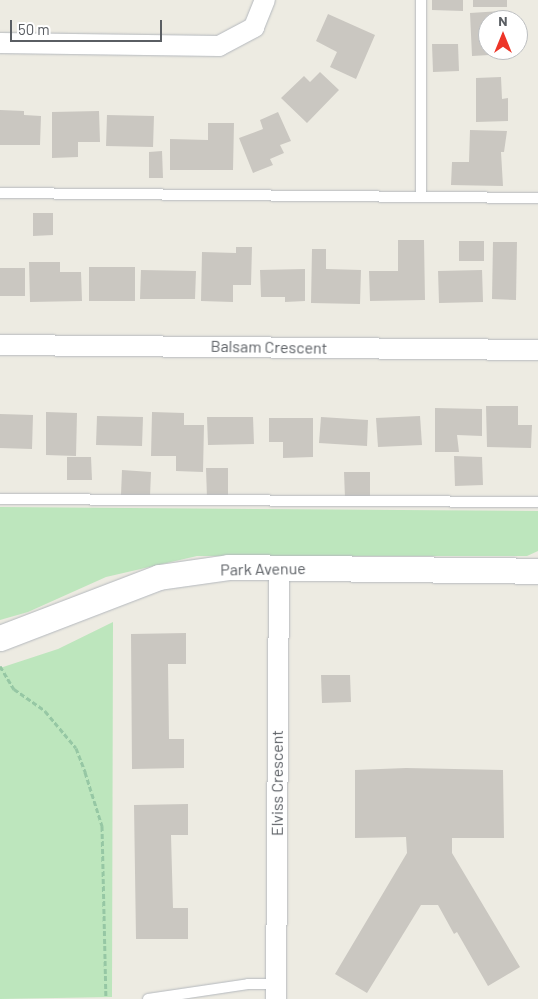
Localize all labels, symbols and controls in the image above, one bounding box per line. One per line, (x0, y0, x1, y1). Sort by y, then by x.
scale bar (12, 10, 165, 42)
north arrow (478, 10, 528, 60)
text: N (498, 12, 508, 29)
text: 50 m (18, 20, 50, 38)
street label: Balsam Crescent (210, 336, 328, 358)
street label: Park Avenue (220, 559, 306, 579)
street label: Elviss Crescent (267, 730, 287, 836)

